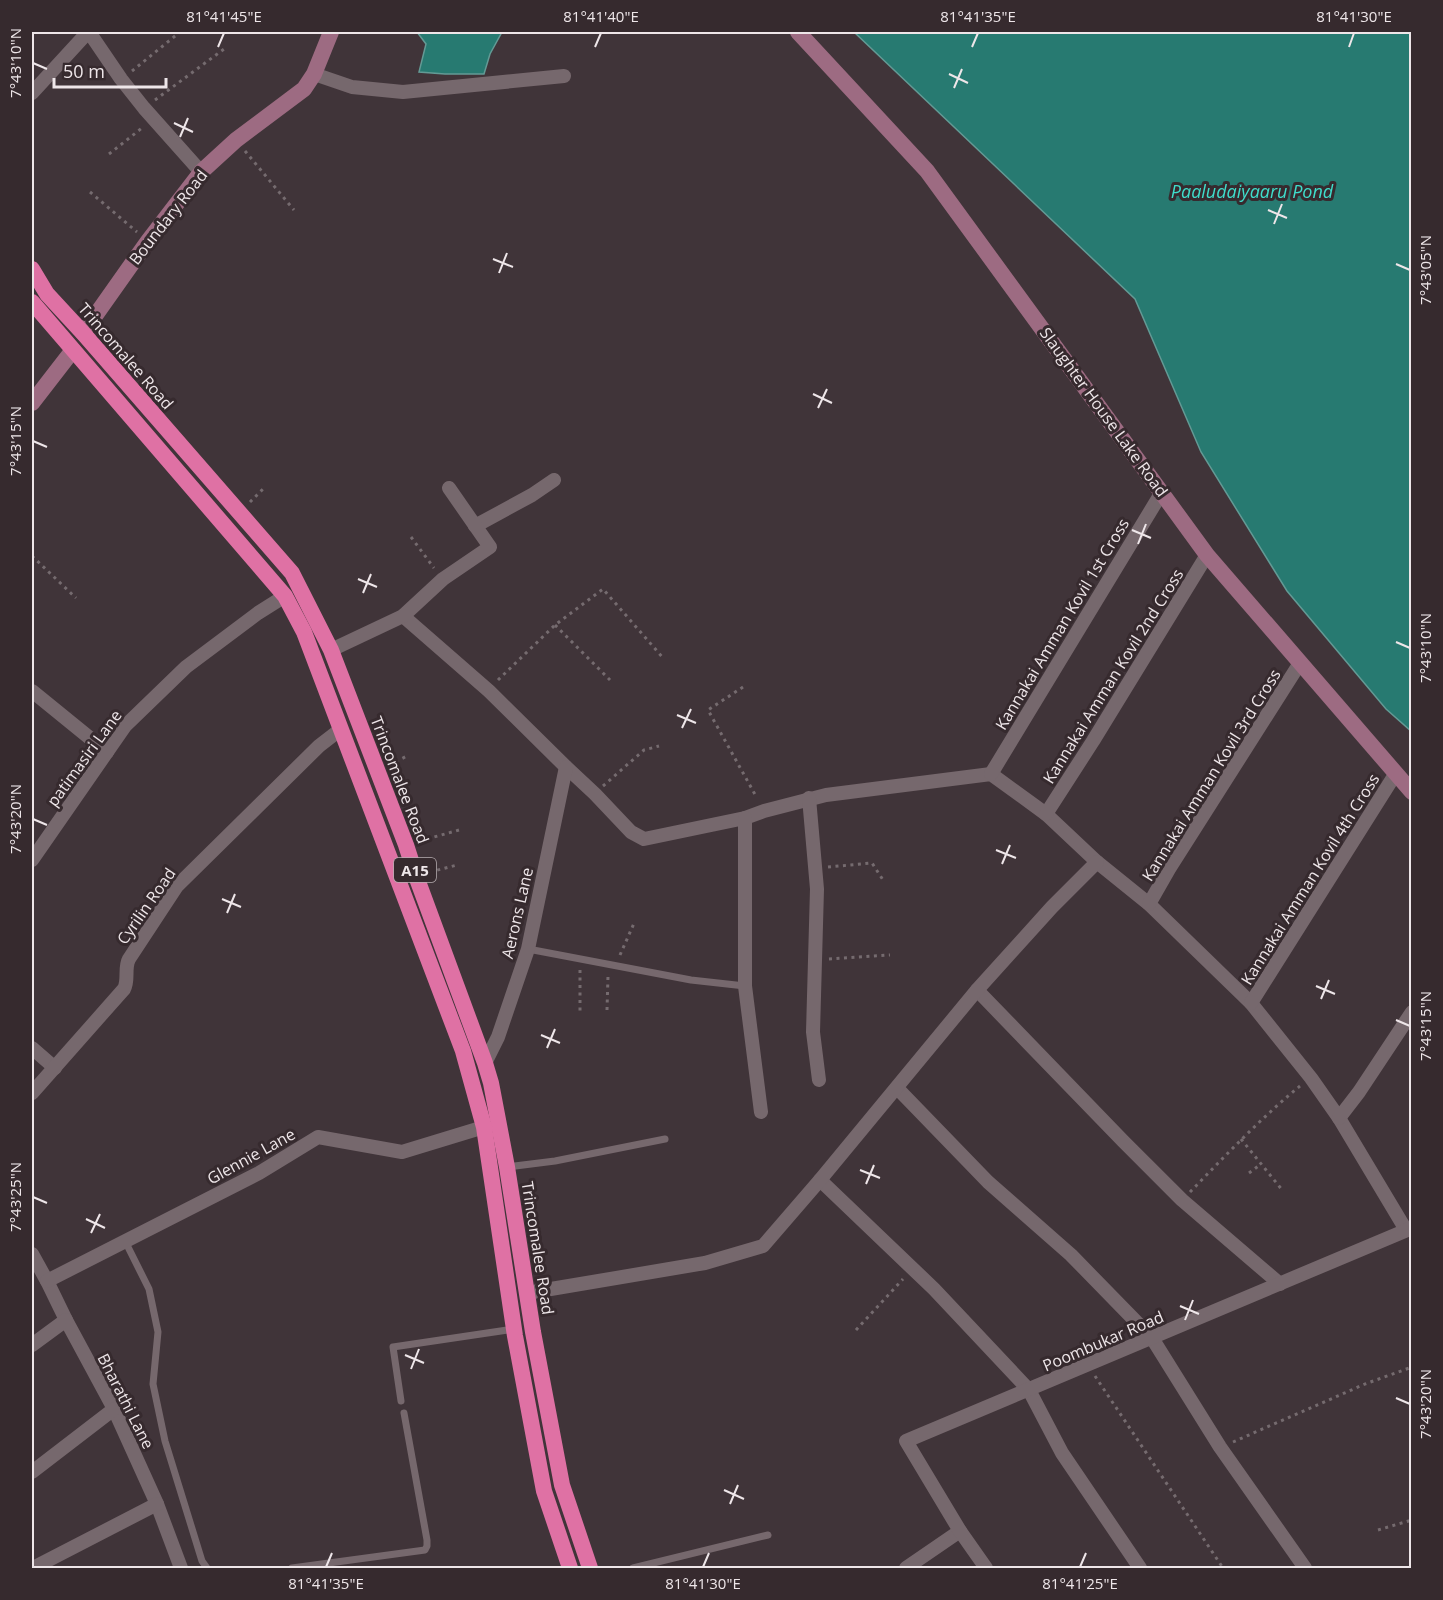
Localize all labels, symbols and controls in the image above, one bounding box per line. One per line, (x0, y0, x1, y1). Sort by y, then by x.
text: 81°41'45"E (186, 6, 262, 26)
text: 81°41'40"E (563, 6, 639, 26)
text: 81°41'35"E (940, 6, 1016, 26)
text: 81°41'30"E (1316, 6, 1392, 26)
text: 7°43'10"N (5, 28, 25, 98)
scale bar (54, 51, 166, 89)
text: 50 m (63, 59, 105, 83)
street label: Boundary Road (124, 165, 212, 269)
water label: Paaludaiyaaru Pond (1171, 179, 1334, 203)
text: 7°43'05"N (1415, 235, 1435, 305)
street label: Trincomalee Road (74, 298, 178, 414)
street label: Slaughter House Lake Road (1035, 323, 1173, 501)
text: 7°43'15"N (5, 406, 25, 476)
street label: Kannakai Amman Kovil 1st Cross (990, 514, 1134, 734)
street label: Kannakai Amman Kovil 2nd Cross (1038, 564, 1188, 788)
text: 7°43'10"N (1415, 613, 1435, 683)
street label: Kannakai Amman Kovil 3rd Cross (1136, 665, 1286, 885)
street label: patimasiri Lane (41, 705, 127, 811)
street label: Trincomalee Road (366, 713, 434, 847)
street label: Kannakai Amman Kovil 4th Cross (1236, 769, 1384, 989)
text: 7°43'20"N (5, 784, 25, 854)
road number: A15 (394, 858, 436, 882)
street label: Cyrilin Road (111, 863, 181, 949)
street label: Aerons Lane (496, 865, 538, 961)
text: 7°43'15"N (1415, 991, 1435, 1061)
street label: Glennie Lane (203, 1123, 299, 1189)
text: 7°43'25"N (5, 1162, 25, 1232)
street label: Trincomalee Road (517, 1180, 559, 1316)
street label: Poombukar Road (1039, 1306, 1167, 1376)
street label: Bharathi Lane (93, 1350, 159, 1452)
text: 7°43'20"N (1415, 1369, 1435, 1439)
text: 81°41'35"E (288, 1573, 364, 1593)
text: 81°41'30"E (665, 1573, 741, 1593)
text: 81°41'25"E (1042, 1573, 1118, 1593)

